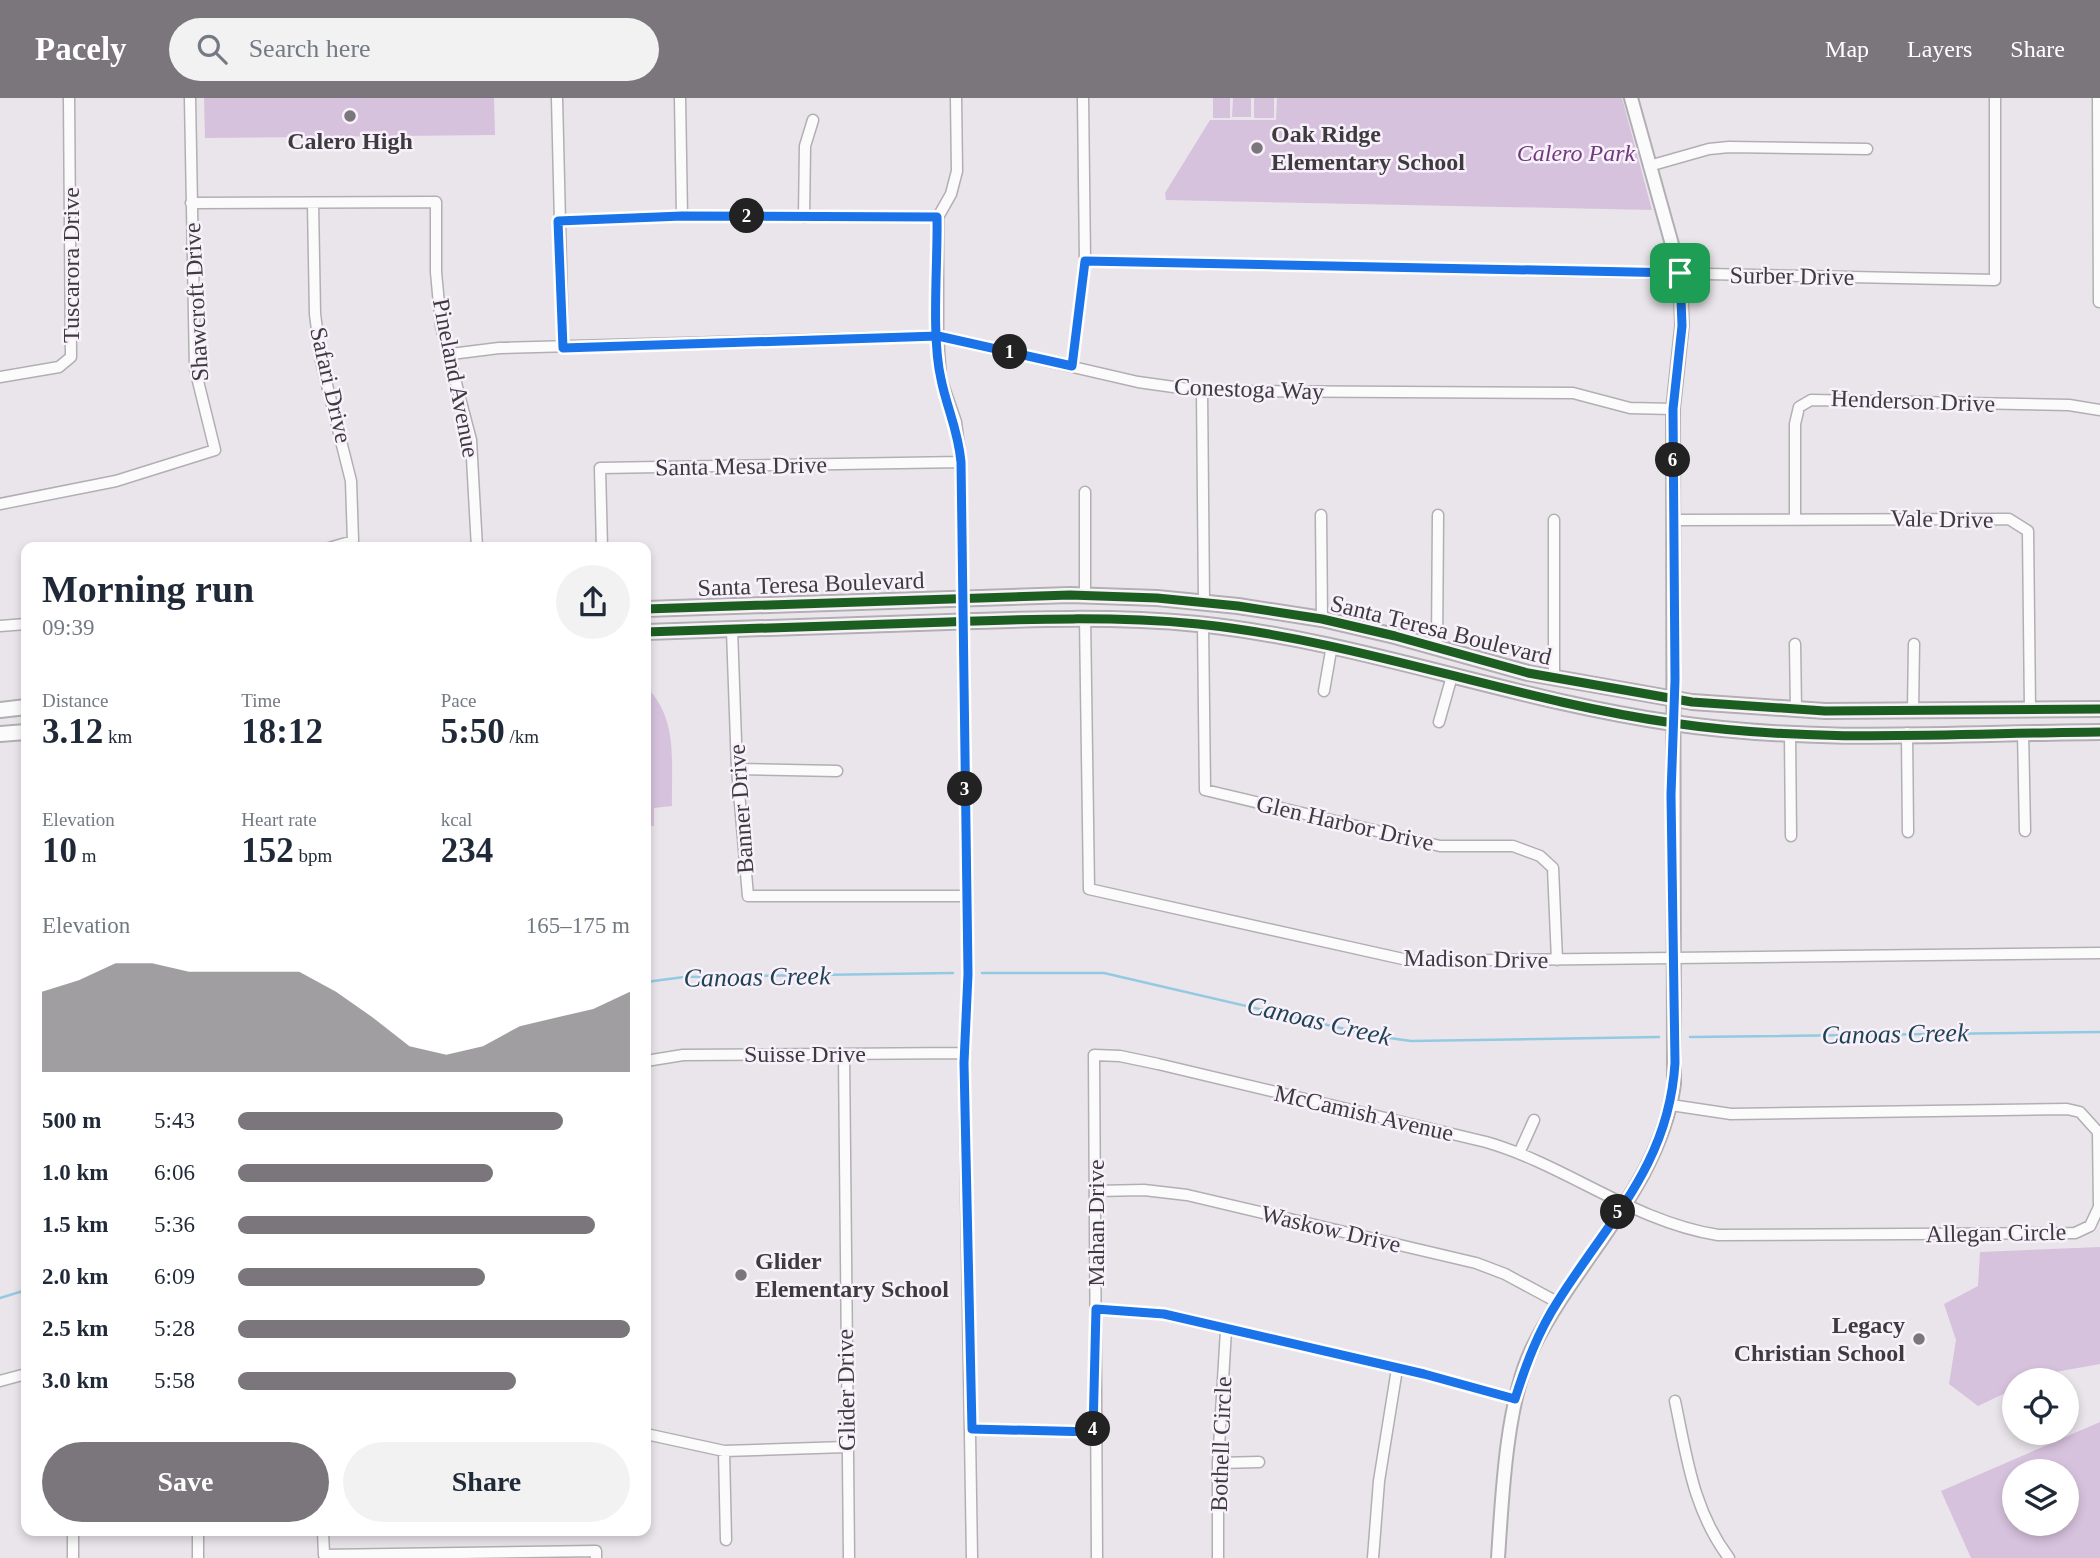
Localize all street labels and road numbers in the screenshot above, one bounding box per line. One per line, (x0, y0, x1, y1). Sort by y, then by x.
street label: Tuscarora Drive (58, 187, 84, 343)
street label: Shawcroft Drive (179, 222, 213, 382)
street label: Surber Drive (1729, 262, 1855, 290)
street label: Pineland Avenue (428, 296, 484, 460)
street label: Safari Drive (305, 325, 357, 445)
street label: Conestoga Way (1173, 373, 1325, 405)
street label: Henderson Drive (1830, 385, 1996, 417)
street label: Santa Mesa Drive (655, 452, 827, 480)
street label: Vale Drive (1890, 505, 1994, 533)
street label: Santa Teresa Boulevard (697, 567, 925, 601)
street label: Santa Teresa Boulevard (1328, 590, 1554, 670)
street label: Banner Drive (723, 743, 759, 875)
street label: Glen Harbor Drive (1254, 790, 1436, 856)
street label: Madison Drive (1403, 945, 1549, 973)
street label: Suisse Drive (744, 1041, 866, 1067)
street label: McCamish Avenue (1272, 1080, 1456, 1146)
street label: Mahan Drive (1083, 1159, 1109, 1287)
street label: Waskow Drive (1259, 1200, 1403, 1258)
street label: Allegan Circle (1925, 1219, 2067, 1247)
street label: Glider Drive (832, 1329, 860, 1451)
street label: Bothell Circle (1206, 1376, 1236, 1512)

